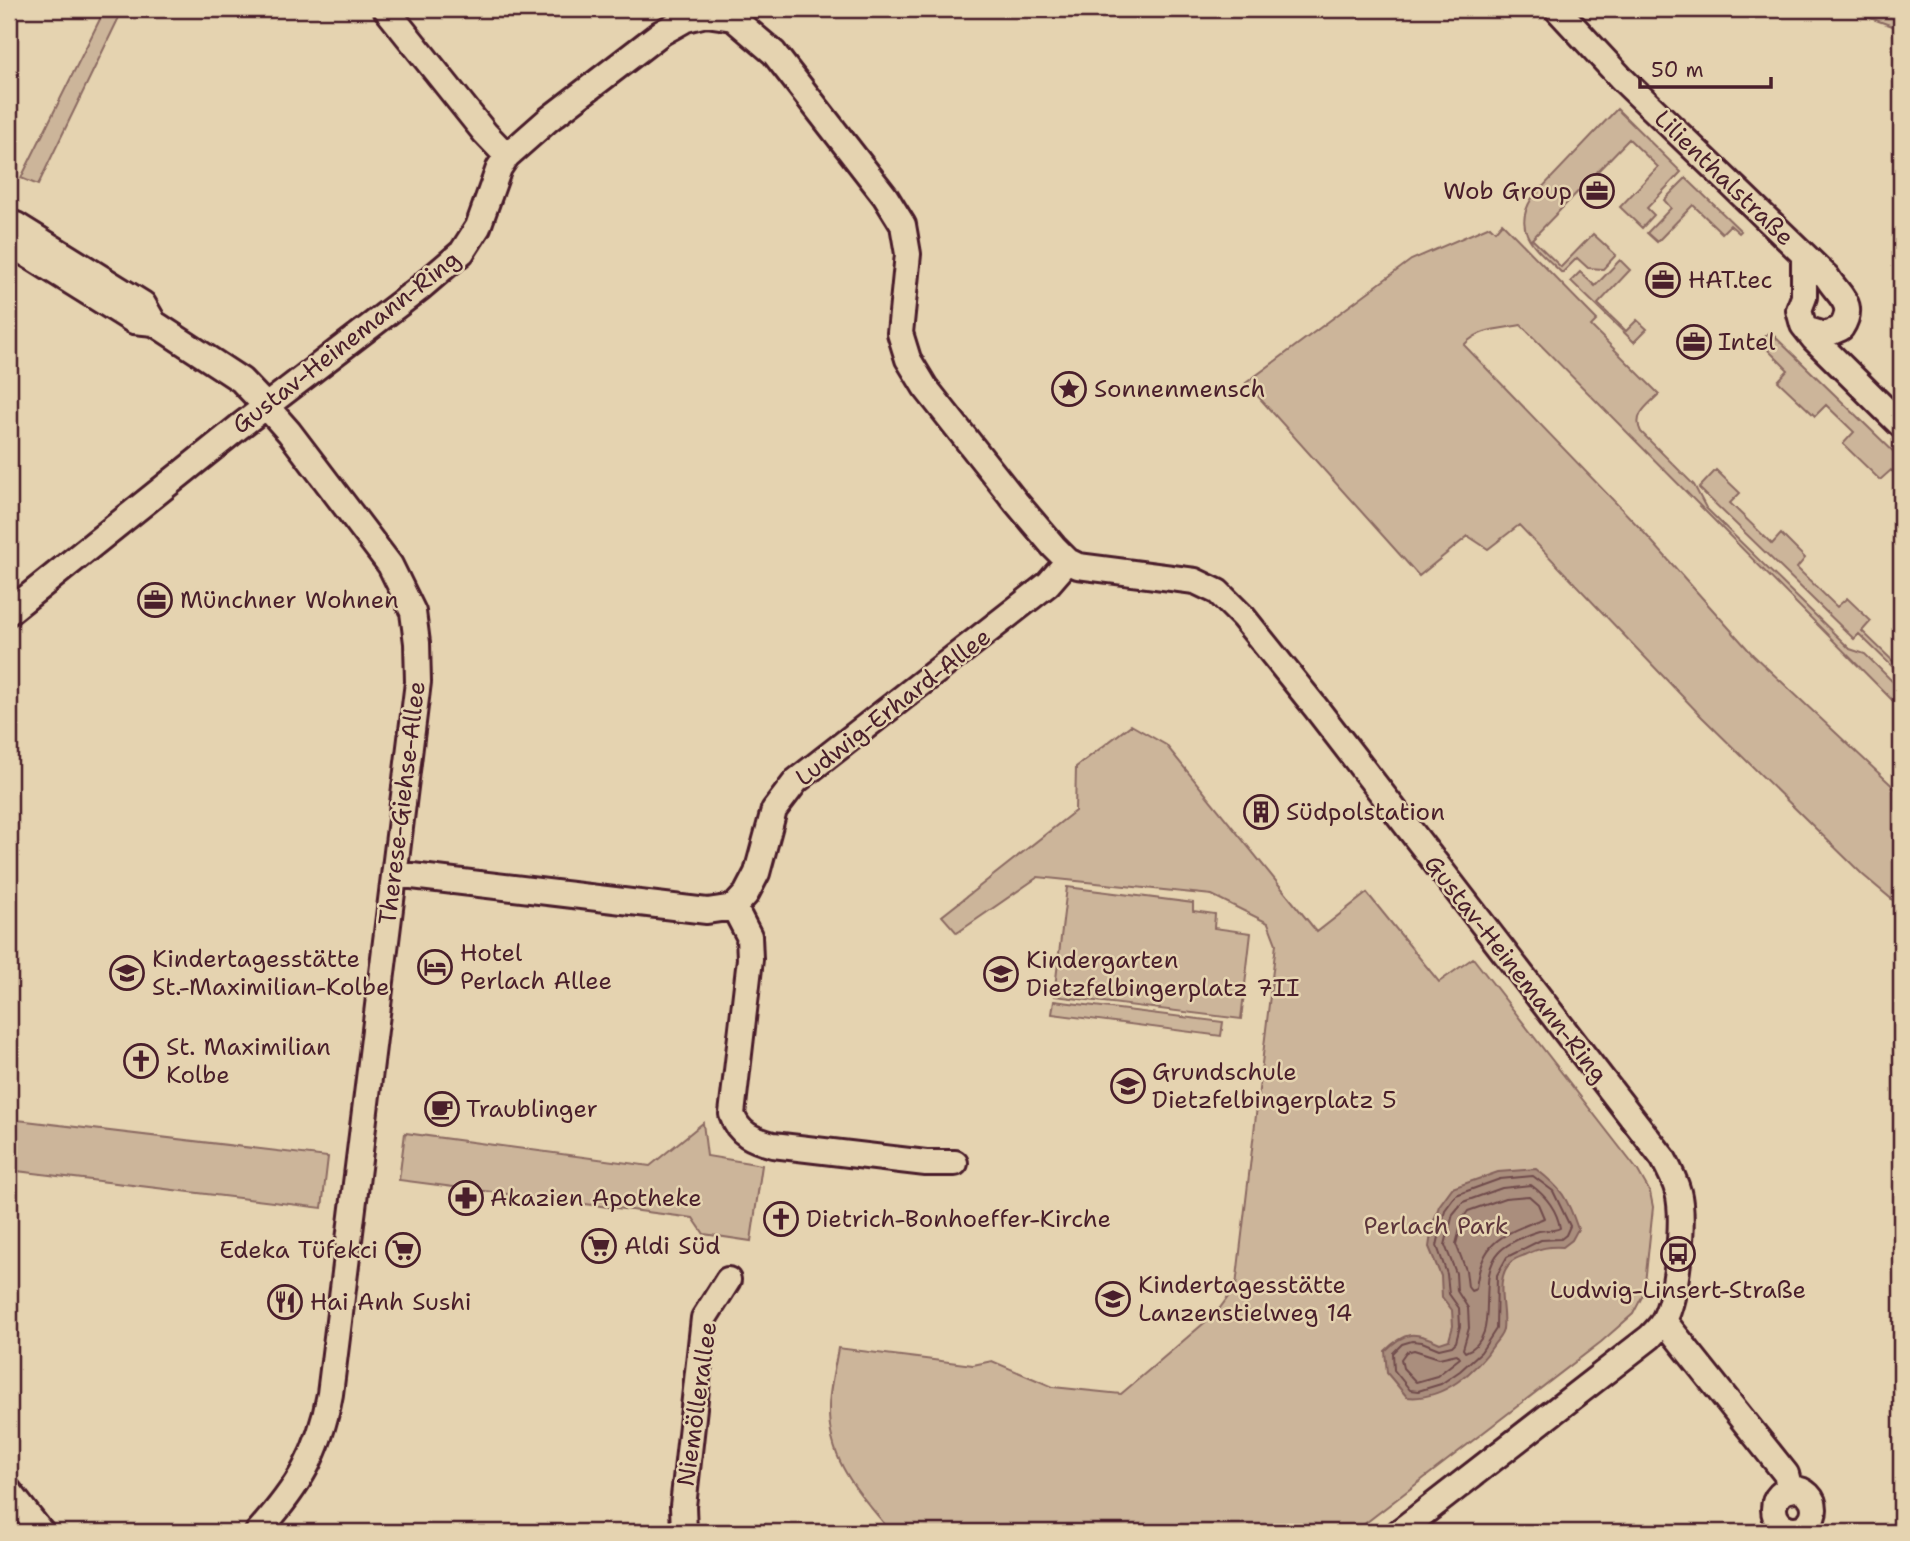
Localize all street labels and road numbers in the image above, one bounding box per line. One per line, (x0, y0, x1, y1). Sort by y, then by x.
street label: Lilienthalstraße (1647, 103, 1801, 253)
street label: Gustav-Heinemann-Ring (226, 243, 466, 441)
street label: Ludwig-Erhard-Allee (789, 621, 997, 793)
street label: Therese-Giehse-Allee (371, 679, 433, 927)
street label: Gustav-Heinemann-Ring (1417, 849, 1615, 1089)
street label: Niemöllerallee (670, 1320, 724, 1488)

